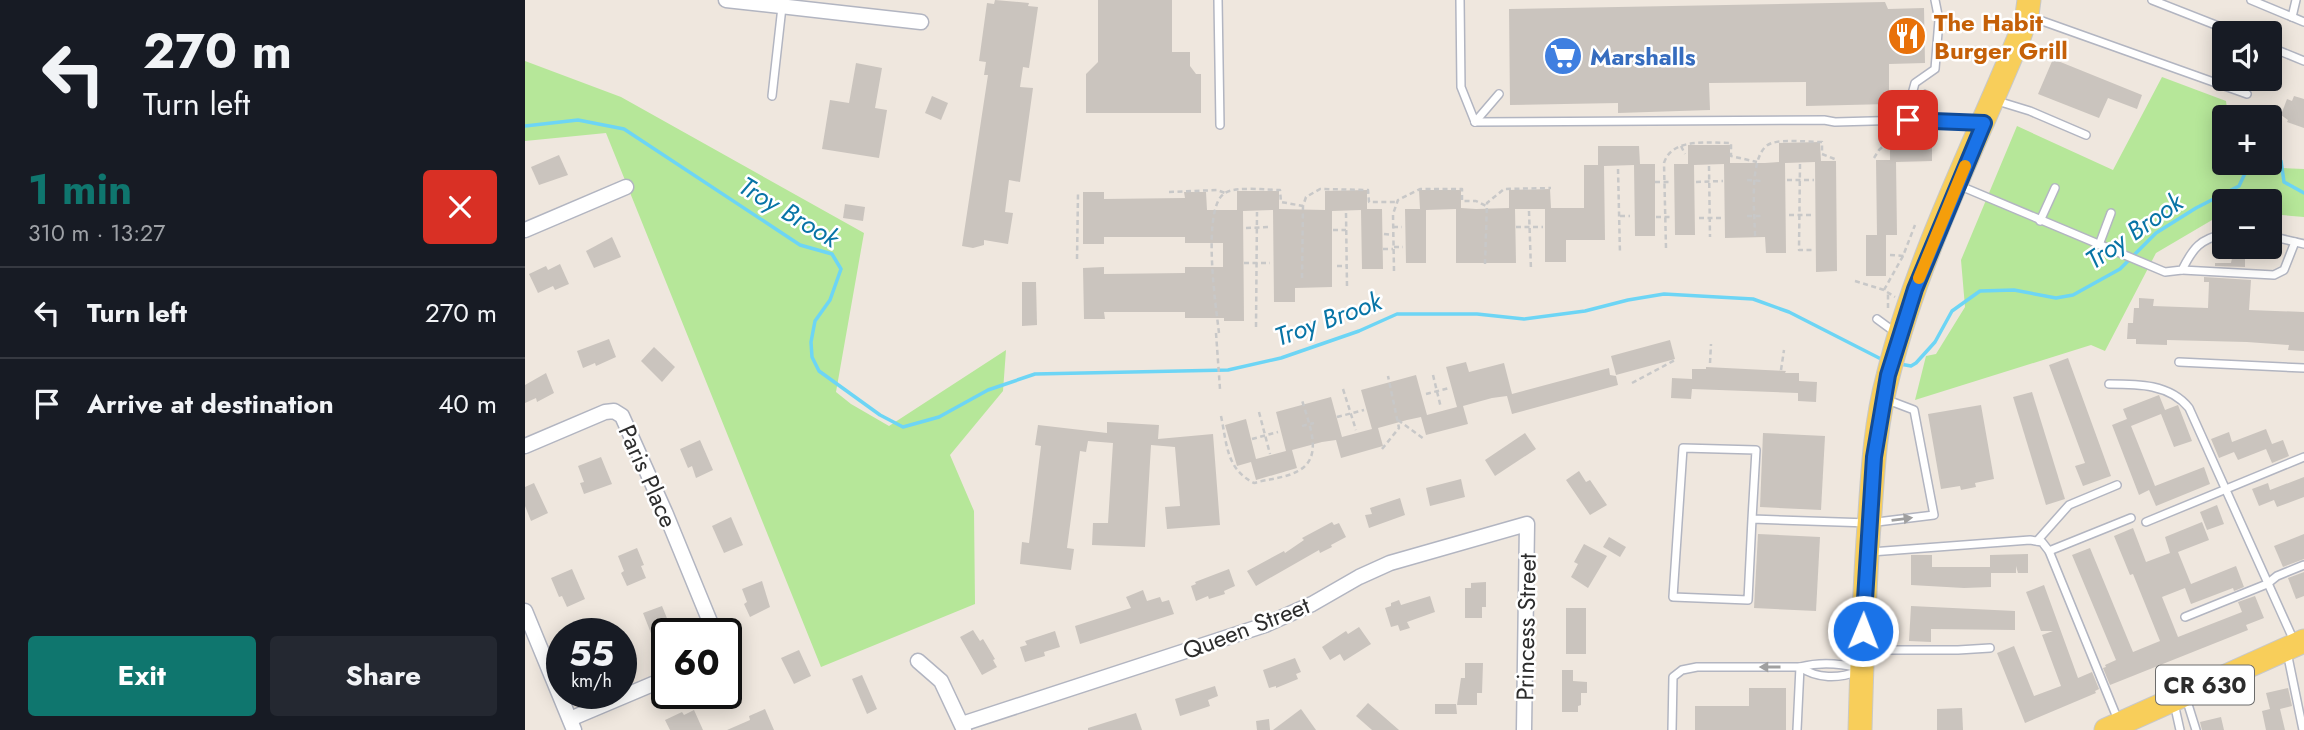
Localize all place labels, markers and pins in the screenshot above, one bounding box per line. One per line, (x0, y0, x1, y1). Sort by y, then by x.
place label: The Habit Burger Grill (1934, 5, 2068, 68)
restaurant icon: The Habit Burger Grill (1886, 15, 1928, 57)
supermarket icon: Marshalls (1542, 35, 1584, 77)
place label: Marshalls (1590, 39, 1696, 74)
pin (1878, 90, 1938, 150)

